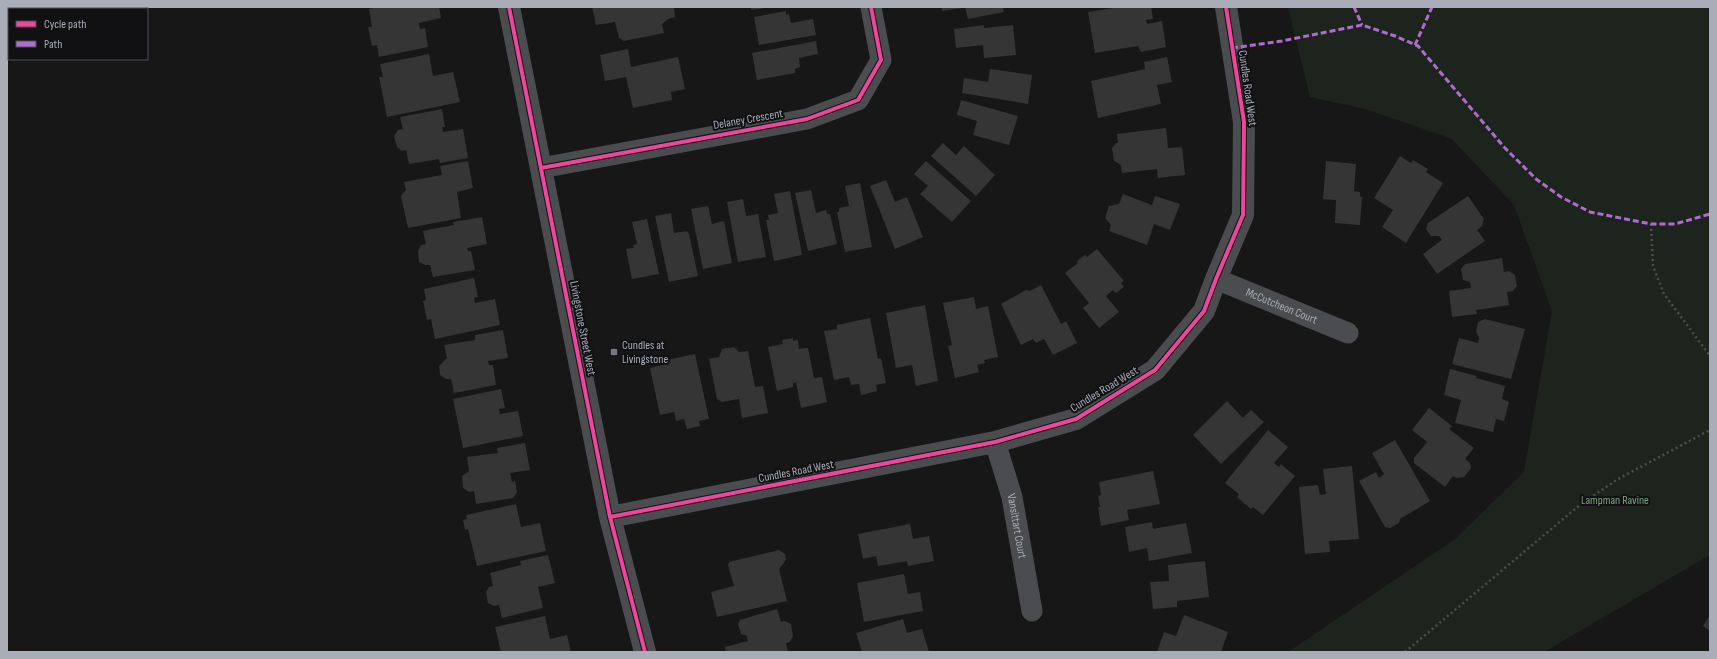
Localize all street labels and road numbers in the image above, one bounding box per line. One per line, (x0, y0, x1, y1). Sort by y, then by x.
street label: Cundles Road West (1235, 49, 1260, 127)
street label: Delaney Crescent (712, 106, 784, 133)
street label: Livingstone Street West (566, 280, 599, 377)
street label: McCutcheon Court (1243, 285, 1320, 328)
street label: Cundles Road West (1068, 363, 1141, 416)
street label: Cundles Road West (757, 457, 835, 486)
street label: Vansittart Court (1003, 492, 1030, 560)

